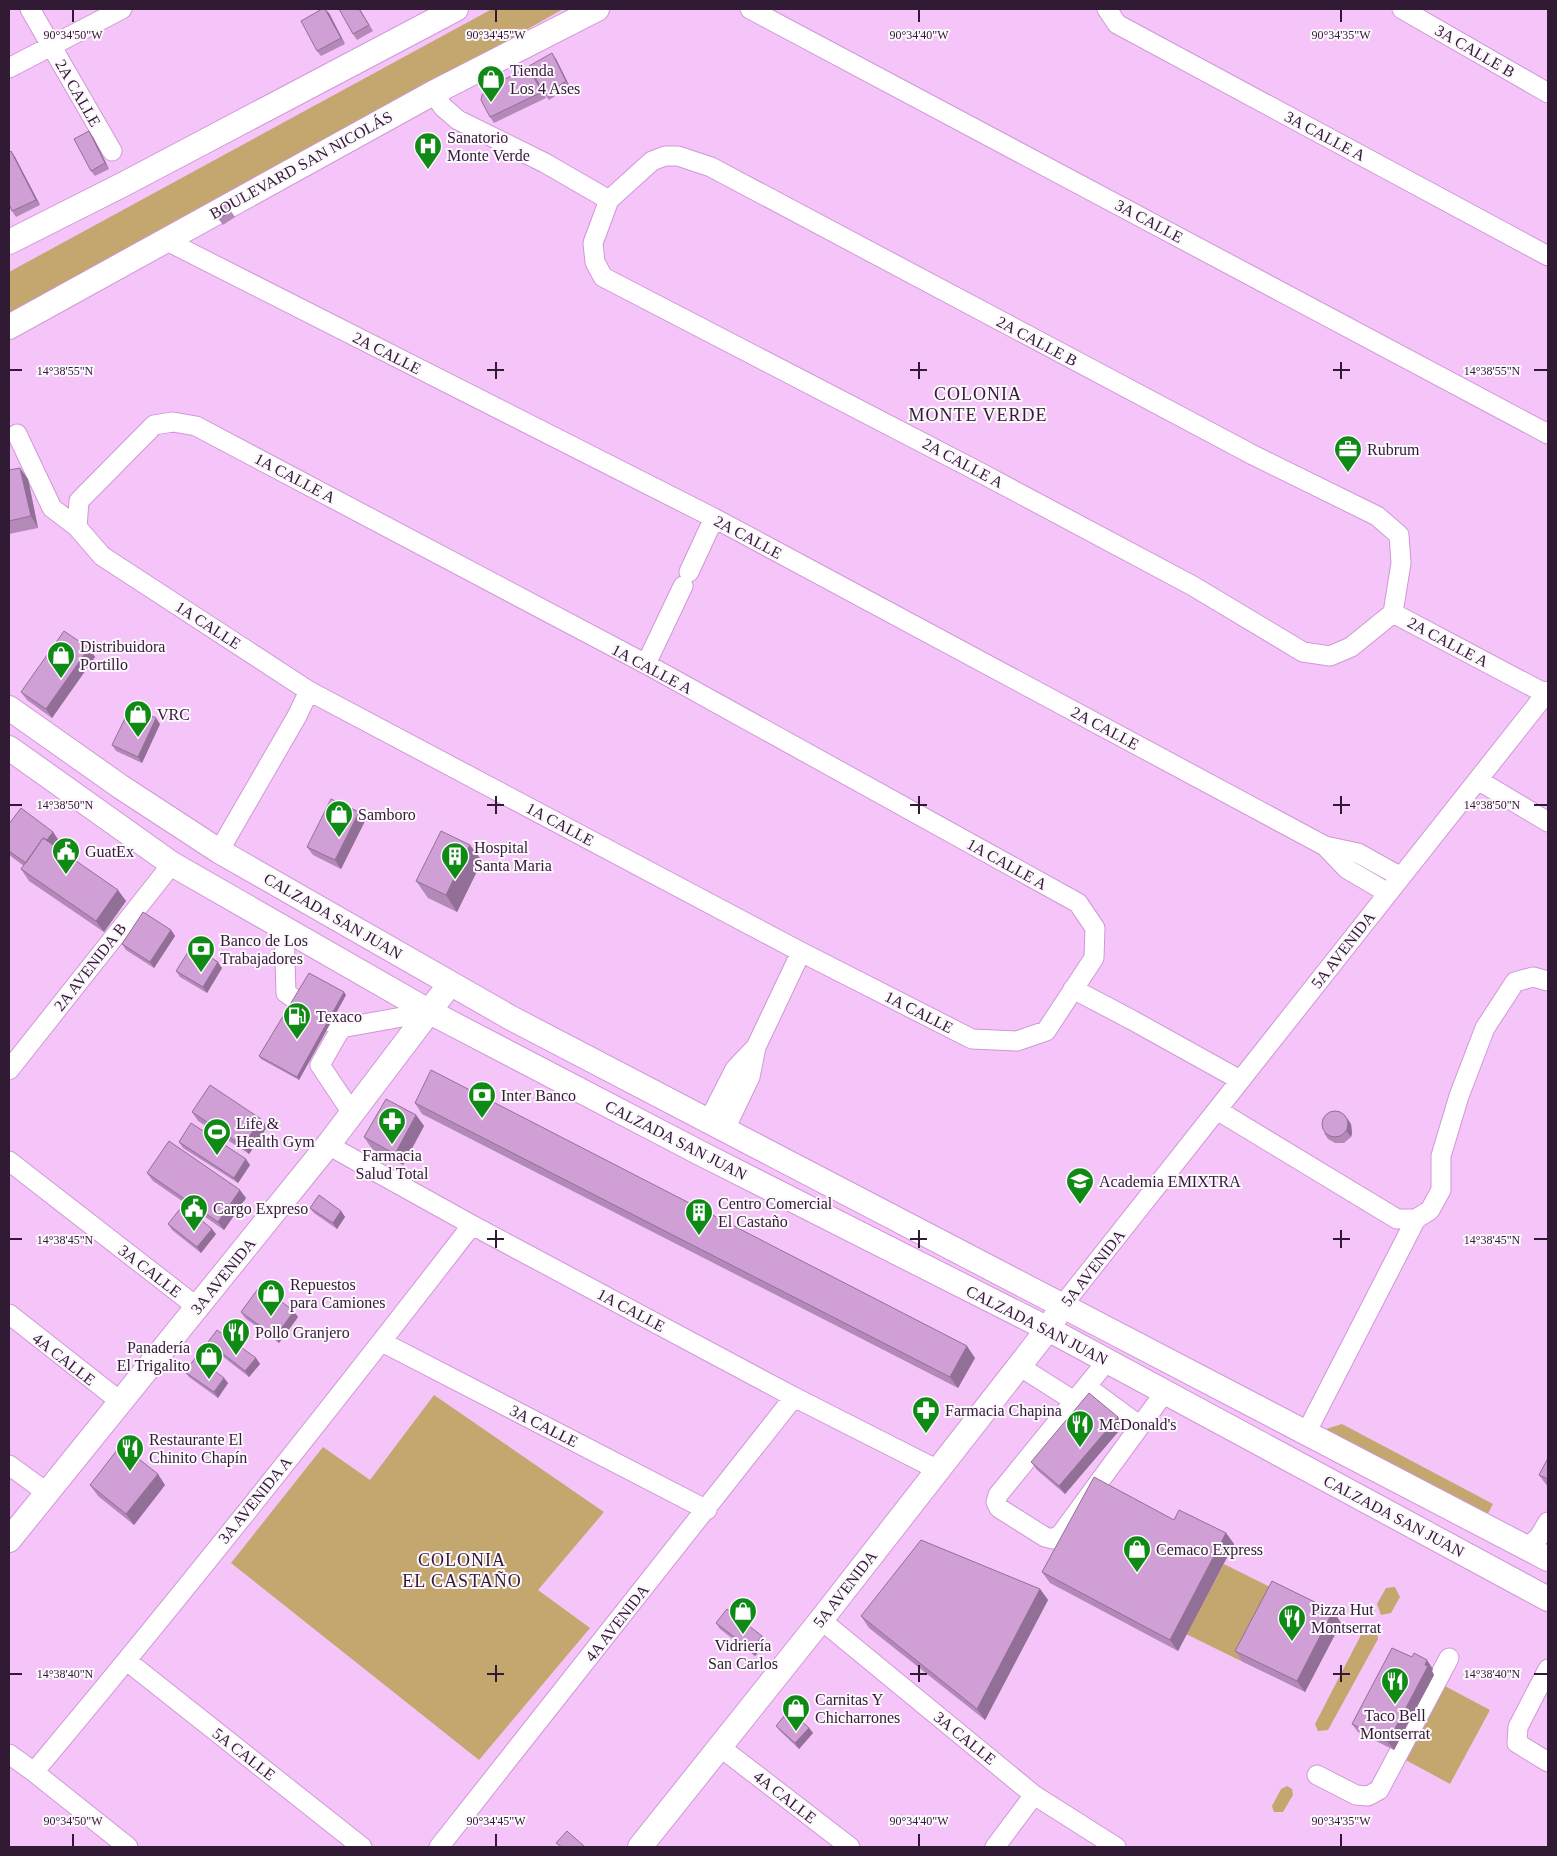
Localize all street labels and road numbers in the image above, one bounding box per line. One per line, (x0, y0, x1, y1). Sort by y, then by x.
street label: 3A CALLE B (1432, 21, 1518, 81)
street label: 2A CALLE (52, 57, 104, 129)
street label: BOULEVARD SAN NICOLÁS (206, 107, 395, 222)
street label: 3A CALLE A (1282, 108, 1369, 165)
street label: 3A CALLE (1112, 196, 1186, 246)
street label: 2A CALLE B (994, 313, 1080, 369)
street label: 2A CALLE (350, 329, 424, 377)
street label: 2A CALLE A (920, 435, 1007, 492)
street label: 1A CALLE A (252, 450, 339, 507)
street label: 2A CALLE (711, 512, 785, 562)
street label: 1A CALLE (172, 598, 244, 652)
street label: 2A CALLE A (1405, 614, 1492, 671)
street label: 1A CALLE A (609, 641, 696, 698)
street label: 2A CALLE (1068, 703, 1142, 753)
street label: 1A CALLE (523, 799, 597, 849)
street label: 1A CALLE A (964, 835, 1050, 893)
street label: CALZADA SAN JUAN (261, 870, 405, 963)
street label: 5A AVENIDA (1308, 908, 1378, 992)
street label: 2A AVENIDA B (51, 920, 129, 1014)
street label: 1A CALLE (882, 988, 956, 1036)
street label: CALZADA SAN JUAN (602, 1097, 750, 1183)
street label: 5A AVENIDA (1058, 1226, 1128, 1310)
street label: 3A AVENIDA (187, 1234, 259, 1317)
street label: 3A CALLE (116, 1241, 184, 1301)
street label: CALZADA SAN JUAN (963, 1282, 1111, 1368)
street label: 1A CALLE (594, 1285, 668, 1335)
street label: 4A CALLE (30, 1329, 98, 1389)
street label: 3A CALLE (507, 1402, 581, 1450)
street label: 3A AVENIDA A (215, 1453, 295, 1547)
street label: CALZADA SAN JUAN (1321, 1472, 1467, 1560)
street label: 5A AVENIDA (810, 1547, 880, 1631)
street label: 4A AVENIDA (582, 1581, 652, 1665)
street label: 3A CALLE (931, 1708, 999, 1768)
street label: 5A CALLE (210, 1724, 278, 1784)
street label: 4A CALLE (751, 1767, 819, 1827)

